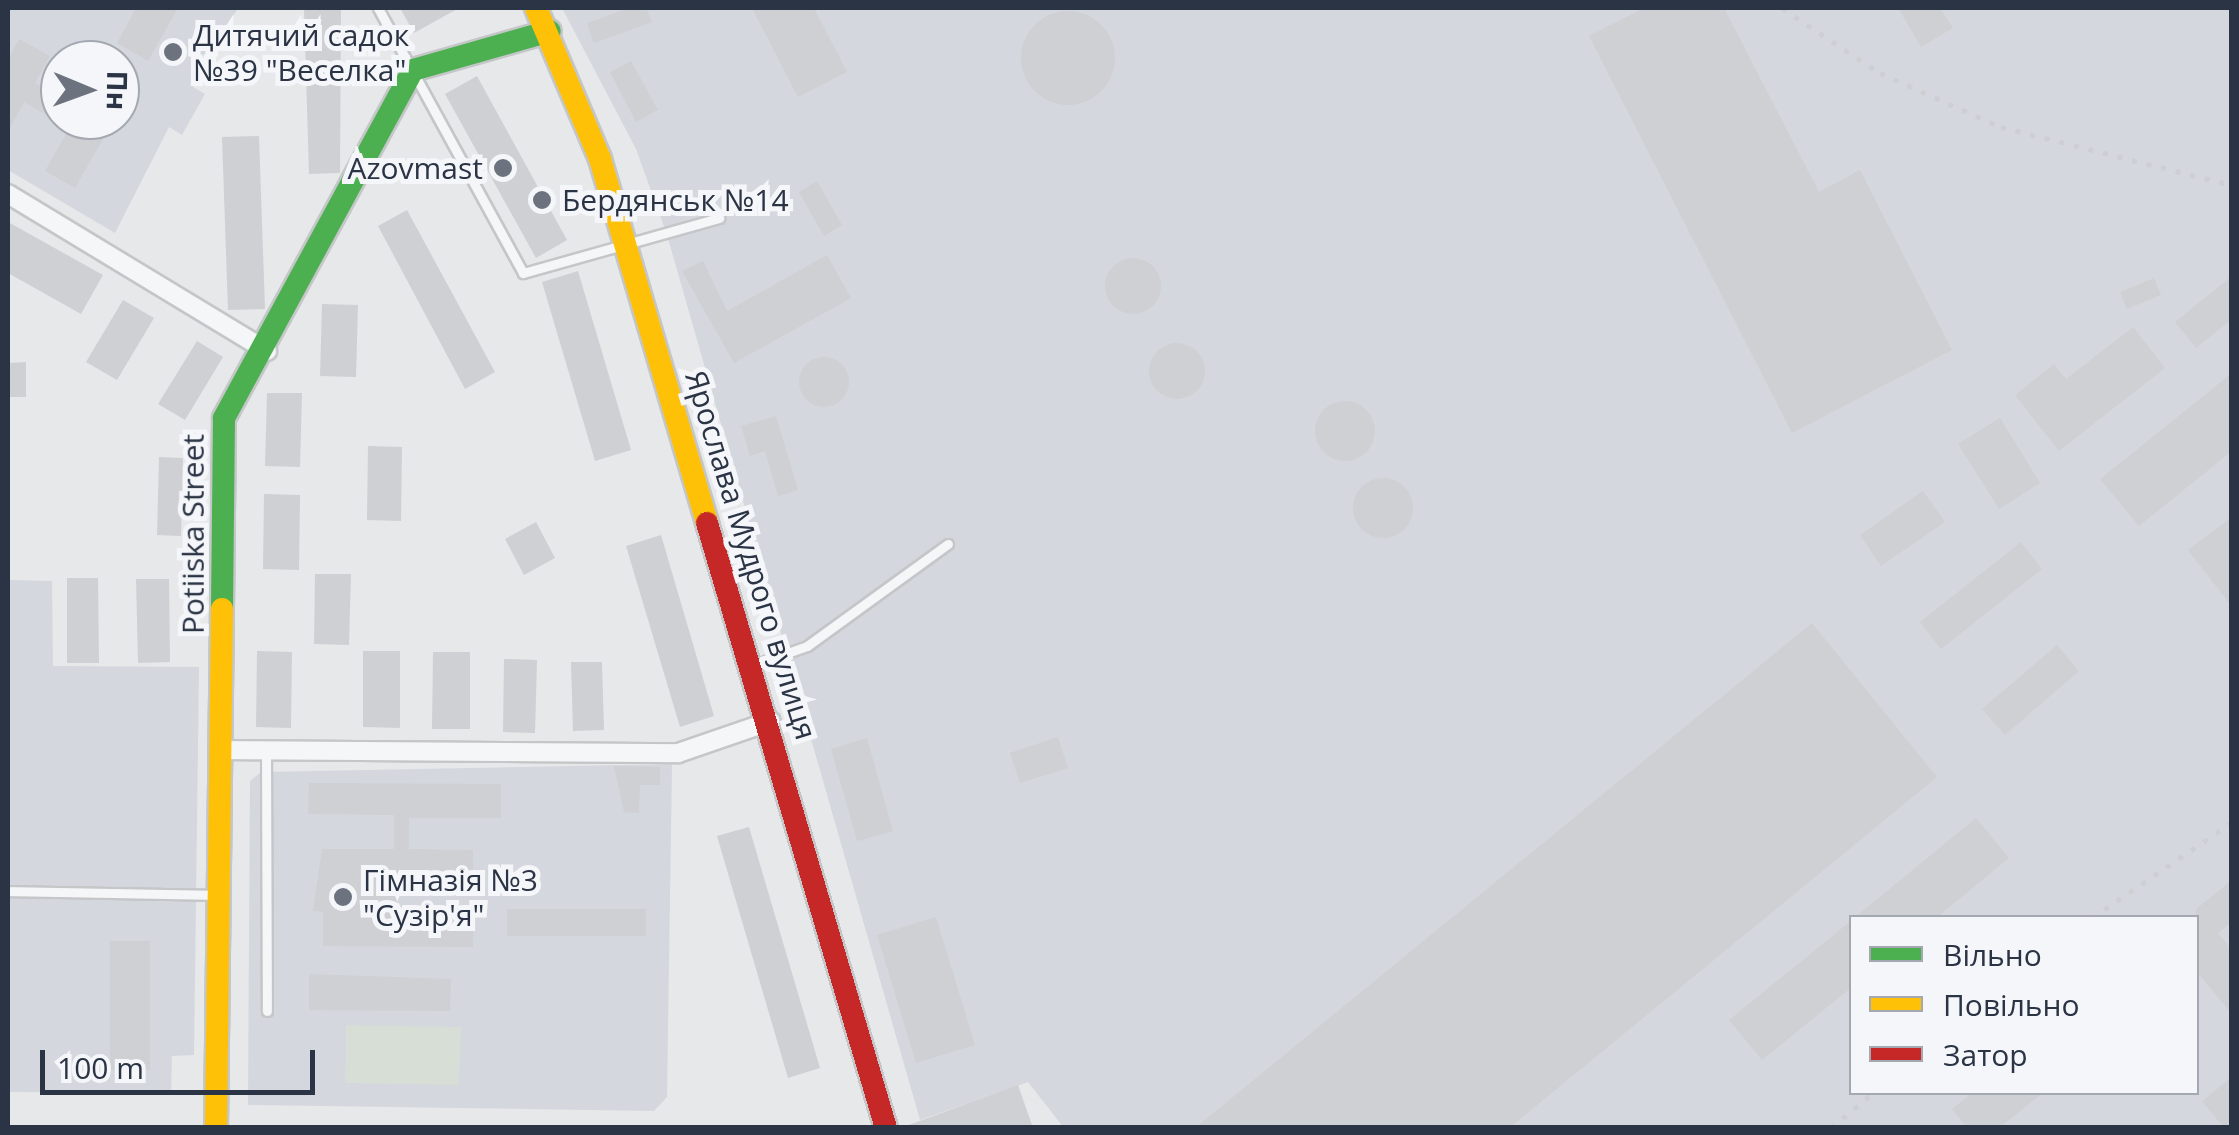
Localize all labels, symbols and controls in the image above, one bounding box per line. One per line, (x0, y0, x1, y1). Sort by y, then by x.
place label: Дитячий садок №39 "Веселка" (193, 17, 409, 88)
north arrow (40, 40, 140, 140)
marker: Дитячий садок №39 "Веселка" (162, 41, 184, 63)
text: Пн (99, 70, 137, 111)
place label: Azovmast (348, 150, 483, 186)
marker: Azovmast (492, 157, 514, 179)
place label: Бердянськ №14 (562, 182, 789, 218)
marker: Бердянськ №14 (531, 189, 553, 211)
street label: Ярослава Мудрого вулиця (678, 366, 824, 744)
street label: Potiiska Street (175, 434, 211, 634)
place label: Гімназія №3 "Сузір'я" (363, 862, 538, 932)
marker: Гімназія №3 "Сузір'я" (332, 886, 354, 908)
legend (1849, 915, 2199, 1095)
text: Вільно (1943, 934, 2042, 975)
text: Повільно (1943, 984, 2080, 1025)
scale bar (45, 1030, 320, 1092)
text: Затор (1943, 1034, 2028, 1075)
text: 100 m (57, 1047, 144, 1088)

